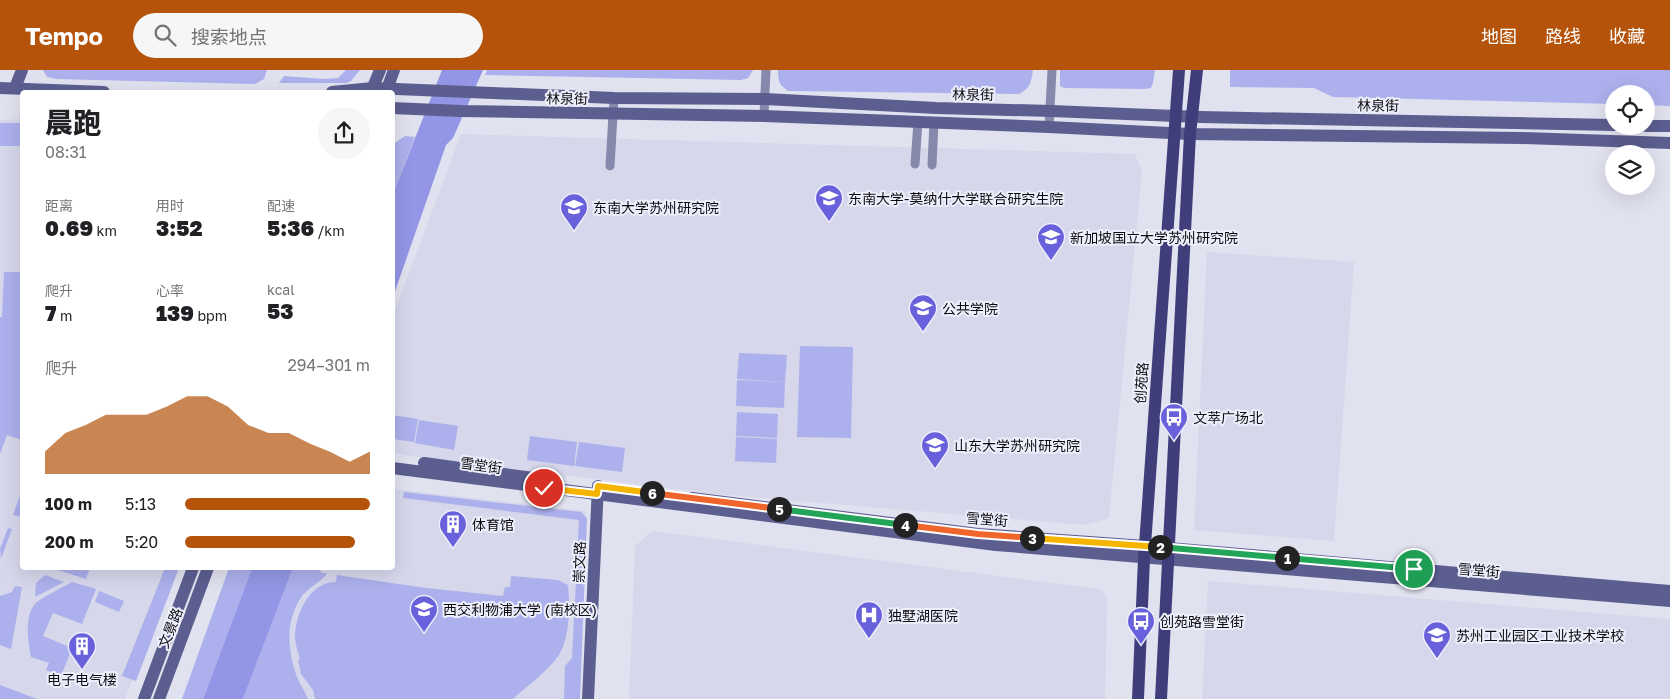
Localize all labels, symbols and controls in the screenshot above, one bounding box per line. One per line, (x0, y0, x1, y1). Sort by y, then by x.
search box (133, 13, 483, 58)
text: Tempo (25, 21, 103, 50)
icon: search (151, 21, 179, 49)
text: 搜索地点 (191, 25, 267, 48)
text: 地图 (1481, 25, 1517, 47)
text: 路线 (1545, 25, 1581, 47)
text: 收藏 (1609, 25, 1645, 47)
street label: 林泉街 (952, 85, 994, 103)
map controls (1605, 85, 1655, 195)
button: locate (1605, 85, 1655, 135)
street label: 林泉街 (546, 89, 588, 107)
street label: 林泉街 (1357, 96, 1399, 114)
text: 晨跑 (45, 106, 101, 139)
button: share (318, 107, 370, 159)
text: 08:31 (45, 142, 87, 162)
button: layers (1605, 145, 1655, 195)
school or university icon: 东南大学-莫纳什大学联合研究生院 (814, 183, 844, 222)
place label: 东南大学-莫纳什大学联合研究生院 (848, 190, 1063, 207)
school or university icon: 东南大学苏州研究院 (559, 192, 589, 231)
text: 距离 (45, 197, 73, 214)
text: 用时 (156, 197, 184, 214)
text: 配速 (267, 197, 295, 214)
place label: 东南大学苏州研究院 (593, 199, 719, 216)
text: 0.69 (45, 215, 93, 241)
text: 3:52 (156, 215, 202, 241)
text: 5:36 (267, 215, 314, 241)
text: km (93, 222, 117, 239)
text: /km (314, 222, 345, 239)
school or university icon: 新加坡国立大学苏州研究院 (1036, 222, 1066, 261)
place label: 新加坡国立大学苏州研究院 (1070, 229, 1238, 246)
text: kcal (267, 281, 295, 298)
text: 爬升 (45, 282, 73, 299)
text: 心率 (156, 282, 184, 299)
school or university icon: 公共学院 (908, 293, 938, 332)
text: 53 (267, 298, 293, 324)
text: 7 (45, 300, 57, 326)
text: 139 (156, 300, 194, 326)
place label: 公共学院 (942, 300, 998, 317)
text: m (57, 307, 72, 324)
text: bpm (194, 307, 227, 324)
text: 294–301 m (288, 355, 370, 375)
text: 爬升 (45, 358, 77, 378)
street label: 创苑路 (1131, 361, 1151, 405)
bus stop icon: 文萃广场北 (1159, 402, 1189, 441)
place label: 文萃广场北 (1193, 409, 1263, 426)
school or university icon: 山东大学苏州研究院 (920, 430, 950, 469)
place label: 山东大学苏州研究院 (954, 437, 1080, 454)
street label: 雪堂街 (459, 454, 503, 476)
pin (523, 467, 565, 509)
icon: check (530, 474, 558, 502)
pin: 6 (640, 480, 664, 506)
text: 6 (648, 485, 657, 502)
text: 100 m (45, 494, 92, 514)
text: 5:13 (125, 494, 156, 514)
pin: 5 (766, 496, 792, 522)
text: 5 (775, 501, 784, 518)
building icon: 体育馆 (438, 509, 468, 548)
street label: 雪堂街 (965, 509, 1009, 529)
pin: 4 (892, 512, 918, 538)
place label: 体育馆 (472, 516, 514, 533)
text: 4 (901, 517, 910, 534)
pin: 3 (1020, 526, 1044, 550)
text: 3 (1028, 530, 1037, 547)
text: 200 m (45, 532, 94, 552)
text: 5:20 (125, 532, 158, 552)
pin: 2 (1148, 534, 1172, 560)
text: 2 (1156, 539, 1165, 556)
street label: 崇文路 (570, 541, 588, 583)
pin: 1 (1274, 546, 1300, 570)
pin (1393, 548, 1435, 590)
text: 1 (1284, 550, 1291, 567)
icon: arrive (1400, 555, 1428, 583)
street label: 雪堂街 (1457, 560, 1501, 580)
school or university icon: 西交利物浦大学 (南校区) (409, 594, 439, 633)
hospital icon: 独墅湖医院 (854, 600, 884, 639)
place label: 西交利物浦大学 (南校区) (443, 601, 597, 618)
street label: 文景路 (155, 605, 185, 651)
bus stop icon: 创苑路雪堂街 (1126, 606, 1156, 645)
place label: 独墅湖医院 (888, 607, 958, 624)
place label: 创苑路雪堂街 (1160, 613, 1244, 630)
school or university icon: 苏州工业园区工业技术学校 (1422, 620, 1452, 659)
place label: 苏州工业园区工业技术学校 (1456, 627, 1624, 644)
building icon: 电子电气楼 (67, 631, 97, 670)
place label: 电子电气楼 (47, 671, 117, 688)

